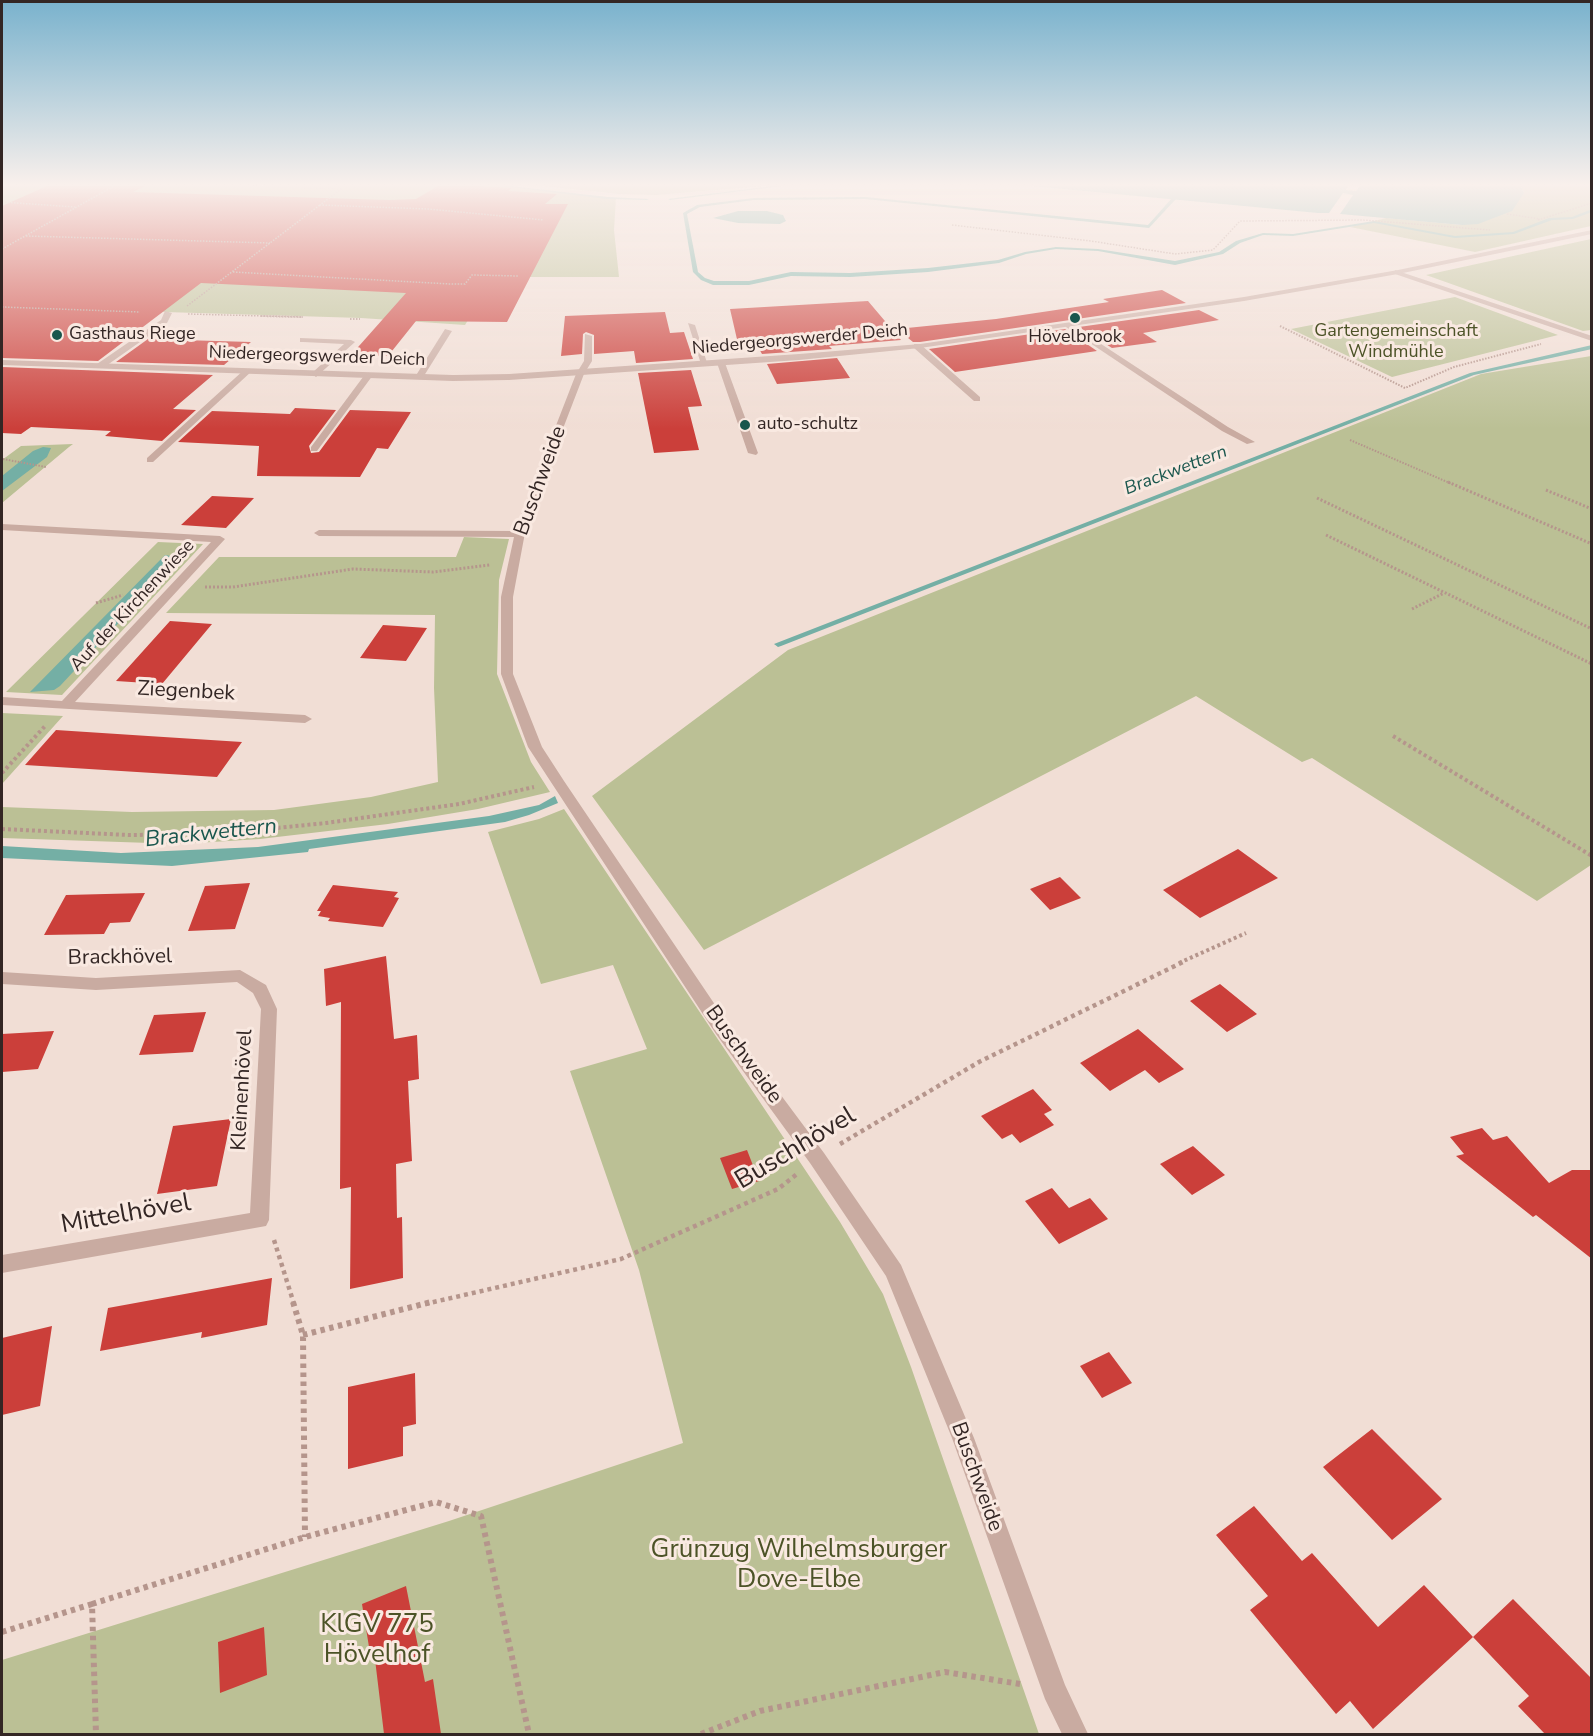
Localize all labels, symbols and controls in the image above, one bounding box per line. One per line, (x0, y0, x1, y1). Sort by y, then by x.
marker: Hövelbrook (1068, 311, 1082, 325)
street label: Niedergeorgswerder Deich (691, 320, 909, 360)
park label: Gartengemeinschaft Windmühle (1314, 321, 1478, 364)
place label: Gasthaus Riege (69, 324, 196, 346)
place label: Hövelbrook (1028, 327, 1122, 349)
marker: Gasthaus Riege (50, 328, 64, 342)
street label: Niedergeorgswerder Deich (208, 342, 426, 372)
place label: auto-schultz (757, 414, 858, 436)
marker: auto-schultz (738, 418, 752, 432)
street label: Buschweide (510, 423, 572, 539)
water label: Brackwettern (1122, 442, 1230, 500)
street label: Auf der Kirchenwiese (66, 536, 200, 676)
street label: Ziegenbek (137, 677, 235, 707)
water label: Brackwettern (144, 814, 278, 854)
street label: Brackhövel (68, 944, 172, 972)
street label: Buschweide (699, 1001, 787, 1109)
street label: Kleinenhövel (227, 1029, 259, 1151)
street label: Buschhövel (730, 1101, 862, 1197)
street label: Mittelhövel (59, 1188, 193, 1242)
street label: Buschweide (945, 1419, 1007, 1535)
park label: Grünzug Wilhelmsburger Dove-Elbe (651, 1535, 947, 1596)
park label: KlGV 775 Hövelhof (320, 1610, 434, 1672)

